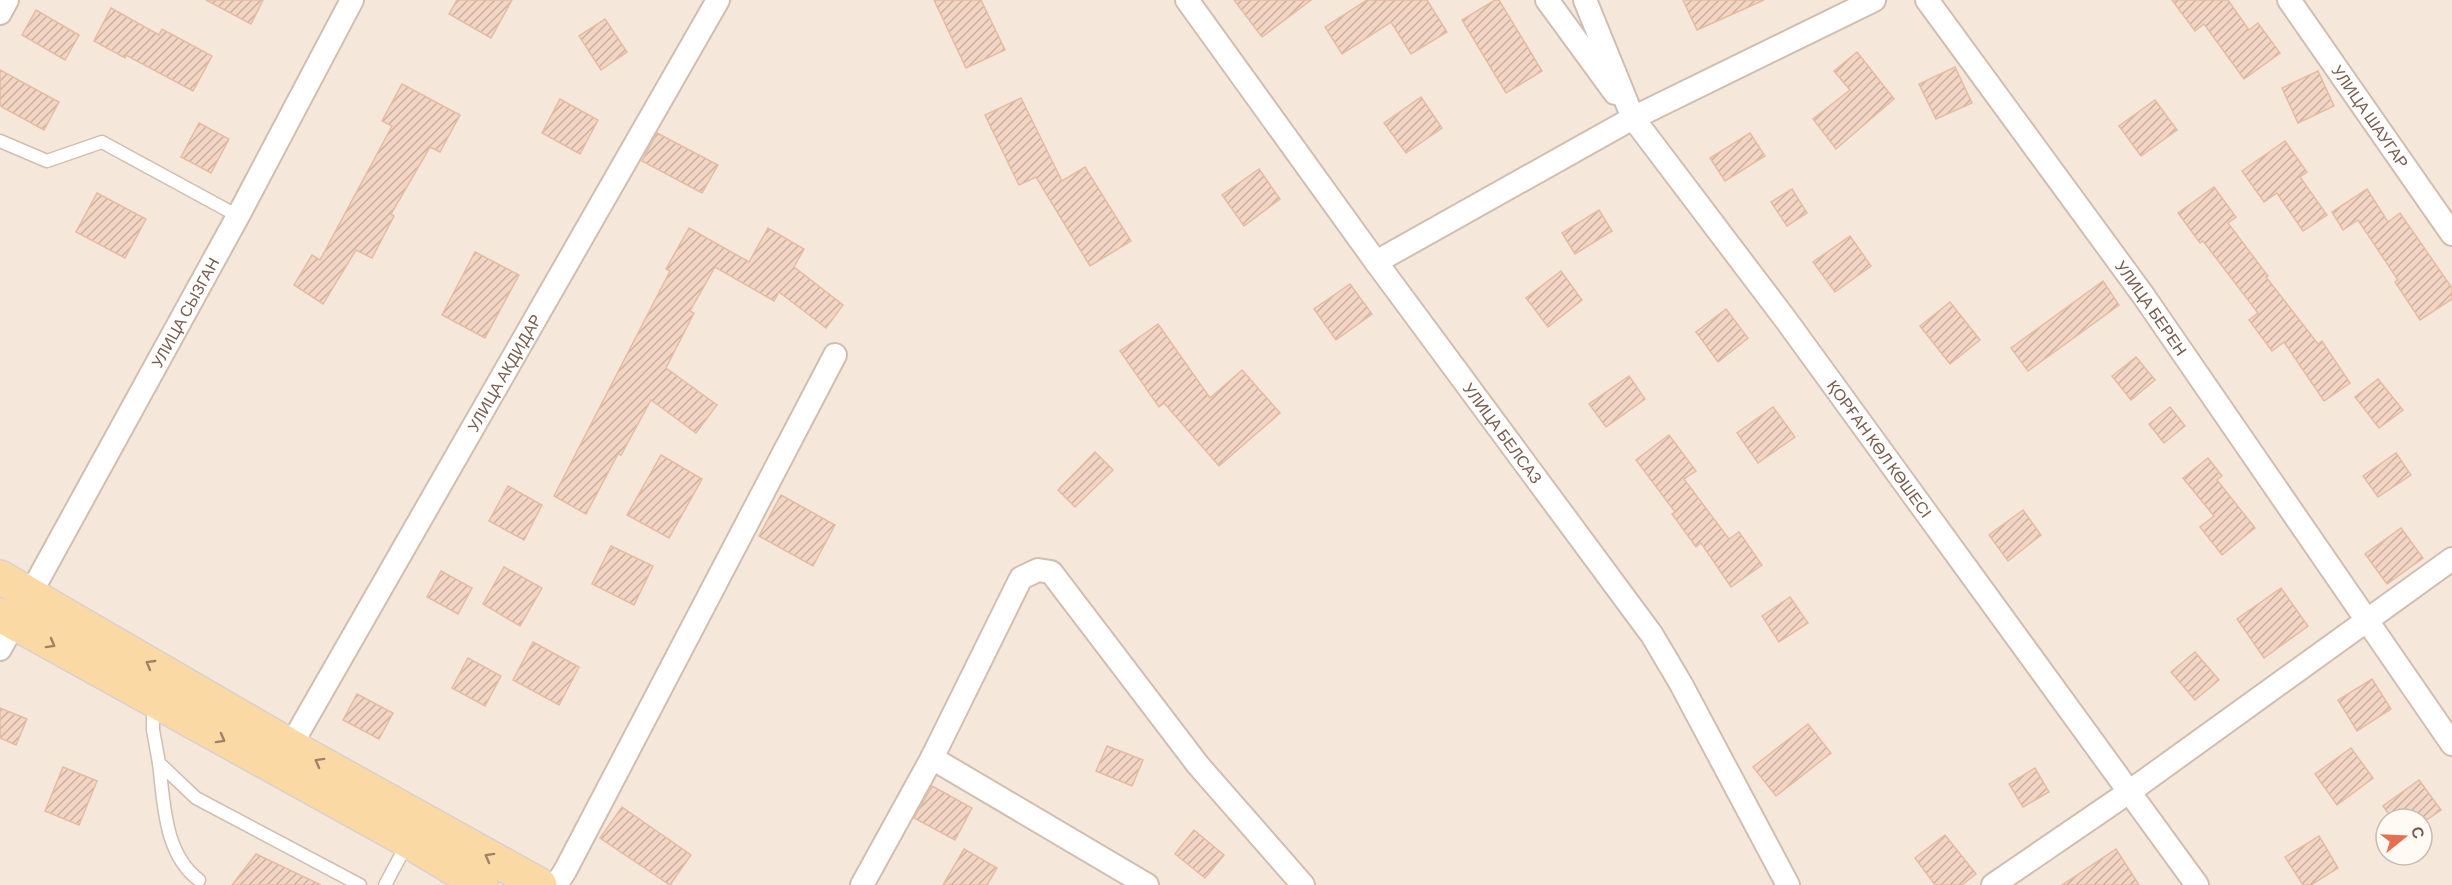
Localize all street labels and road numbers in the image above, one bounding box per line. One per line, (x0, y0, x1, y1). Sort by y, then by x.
street label: УЛИЦА ШАУГАР (2328, 61, 2413, 171)
street label: УЛИЦА СЫЗГАН (147, 254, 222, 371)
street label: УЛИЦА БЕРЕН (2112, 257, 2192, 359)
street label: УЛИЦА АКДИДАР (463, 311, 545, 434)
street label: ҚОРҒАН КӨЛ КӨШЕСІ (1824, 376, 1936, 521)
street label: УЛИЦА БЕЛСАЗ (1460, 379, 1547, 487)

